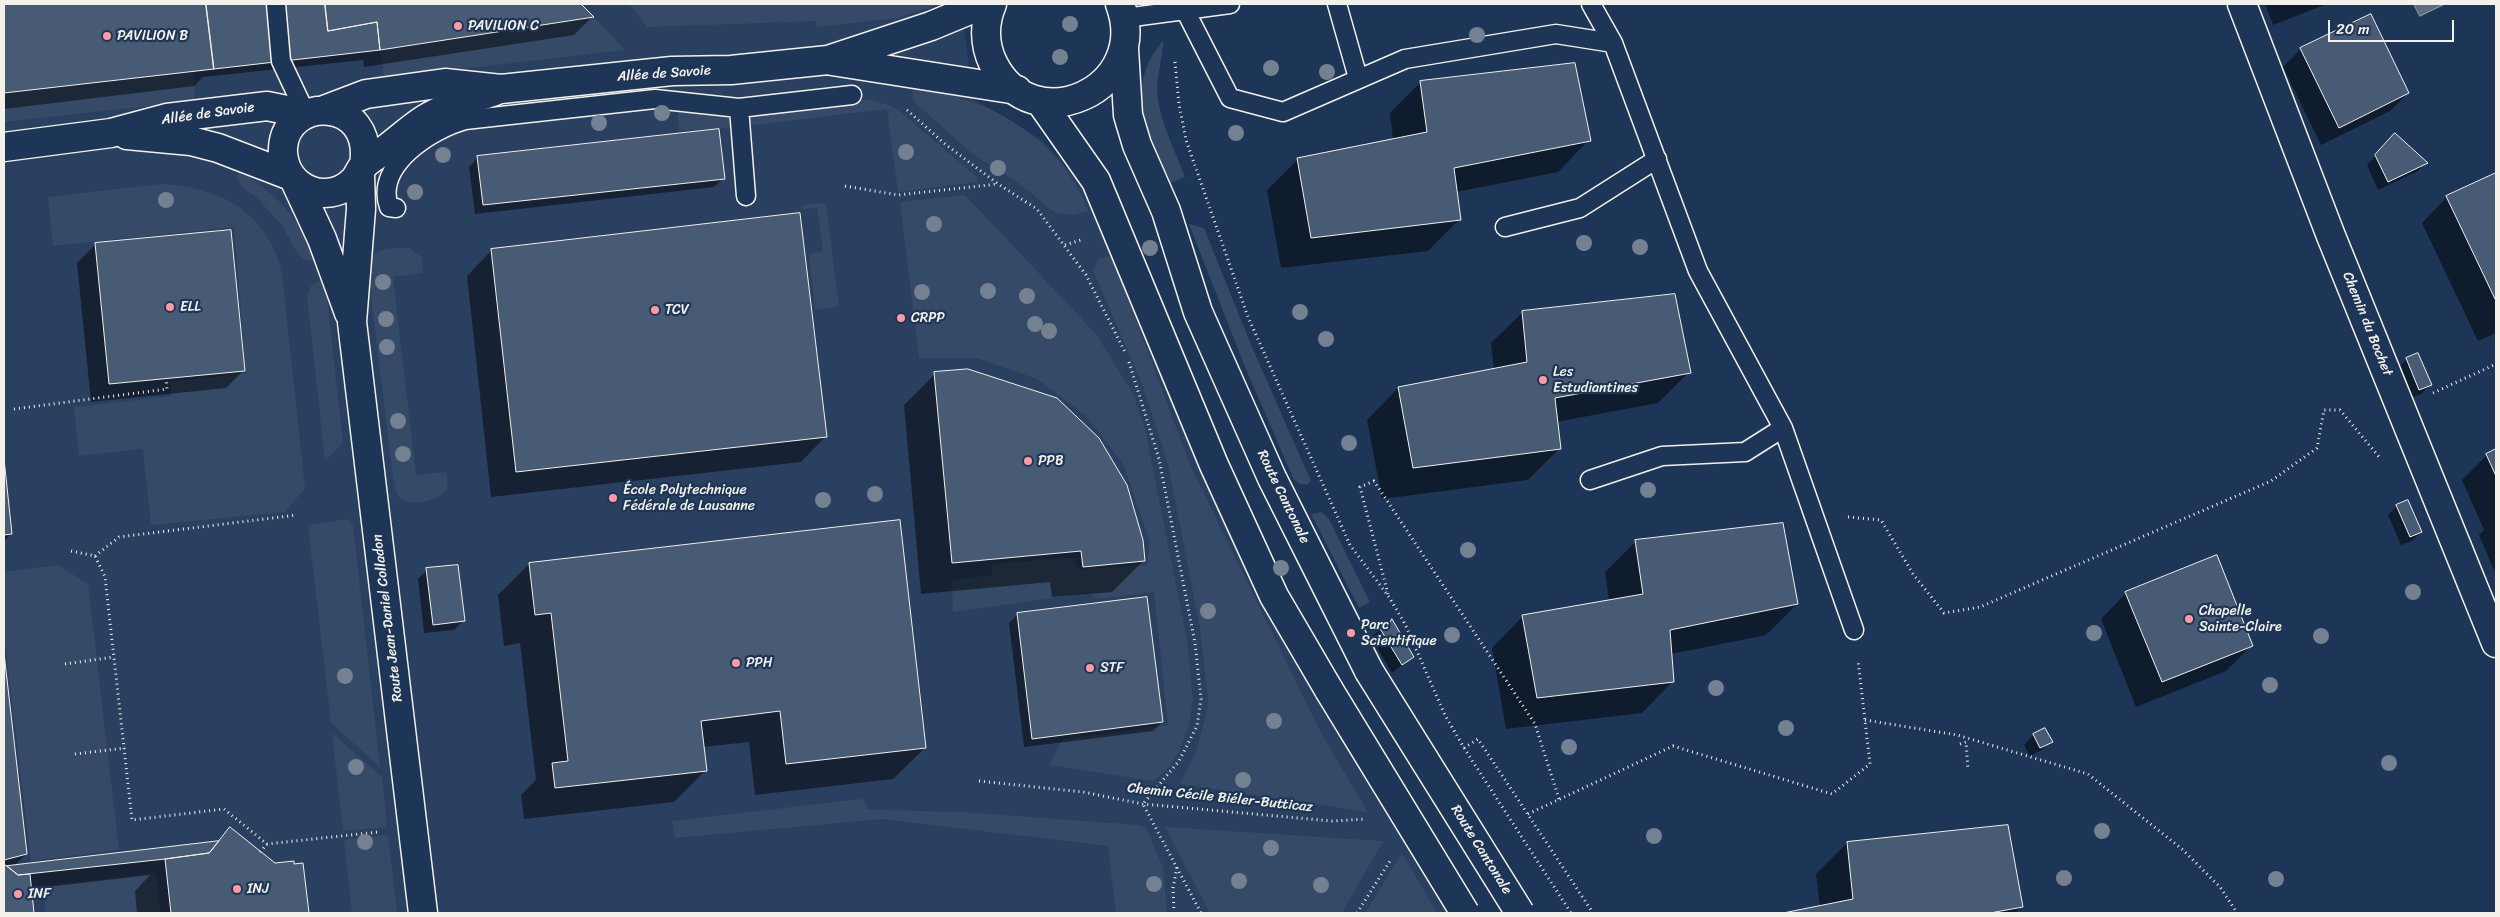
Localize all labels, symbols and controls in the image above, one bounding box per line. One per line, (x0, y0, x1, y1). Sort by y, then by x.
scale bar (2330, 10, 2456, 42)
text: 20 m (2336, 16, 2370, 42)
place label: PAVILION C (468, 18, 539, 34)
marker: PAVILION C (452, 20, 464, 32)
place label: PAVILION B (117, 28, 188, 44)
marker: PAVILION B (101, 30, 113, 42)
street label: Allée de Savoie (617, 62, 711, 86)
street label: Allée de Savoie (160, 99, 256, 129)
street label: Chemin du Bochet (2338, 270, 2396, 378)
place label: ELL (180, 299, 201, 315)
marker: ELL (164, 301, 176, 313)
place label: TCV (665, 302, 689, 318)
marker: TCV (649, 304, 661, 316)
place label: CRPP (911, 310, 945, 326)
marker: CRPP (895, 312, 907, 324)
place label: Les Estudiantines (1553, 364, 1638, 397)
marker: Les Estudiantines (1537, 374, 1549, 386)
street label: Route Cantonale (1253, 447, 1313, 547)
place label: PPB (1038, 453, 1064, 469)
marker: PPB (1022, 455, 1034, 467)
place label: École Polytechnique Fédérale de Lausanne (623, 482, 755, 514)
marker: École Polytechnique Fédérale de Lausanne (607, 492, 619, 504)
street label: Route Jean-Daniel Colladon (369, 533, 407, 703)
place label: Chapelle Sainte-Claire (2199, 603, 2282, 636)
marker: Chapelle Sainte-Claire (2183, 613, 2195, 625)
place label: Parc Scientifique (1361, 617, 1437, 650)
marker: Parc Scientifique (1345, 627, 1357, 639)
place label: PPH (746, 655, 773, 671)
marker: PPH (730, 657, 742, 669)
place label: STF (1100, 660, 1124, 676)
marker: STF (1084, 662, 1096, 674)
street label: Chemin Cécile Biéler-Butticaz (1126, 780, 1314, 816)
street label: Route Cantonale (1447, 802, 1515, 898)
place label: INJ (247, 881, 269, 897)
marker: INJ (231, 883, 243, 895)
place label: INF (28, 886, 51, 902)
marker: INF (12, 888, 24, 900)

